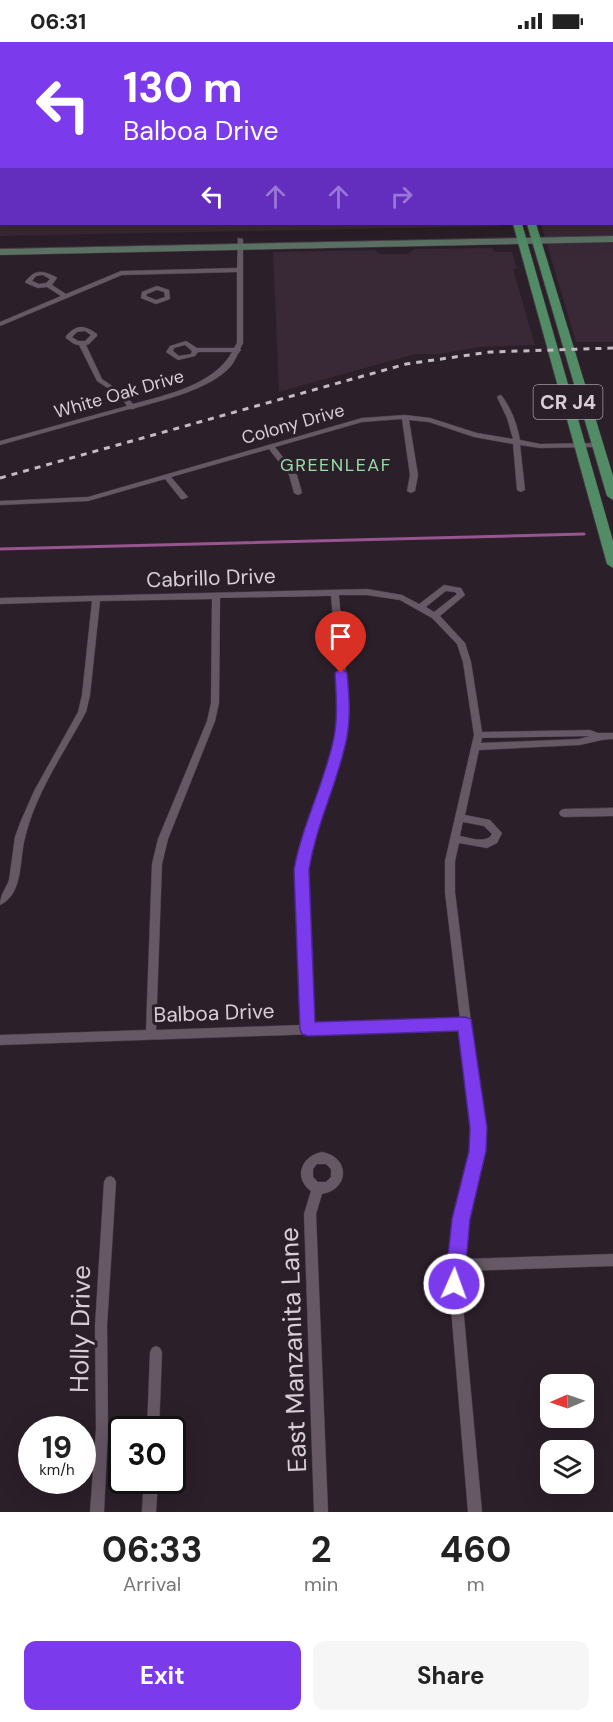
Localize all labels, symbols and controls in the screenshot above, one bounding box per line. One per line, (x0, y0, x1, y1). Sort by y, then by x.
text: 06:31 (30, 7, 86, 36)
text: 130 m (123, 60, 243, 115)
icon: left (24, 66, 102, 144)
text: Balboa Drive (123, 113, 279, 148)
icon: left (196, 180, 229, 213)
icon: ahead (259, 180, 292, 213)
icon: ahead (322, 180, 355, 213)
icon: right (385, 180, 418, 213)
street label: White Oak Drive (51, 364, 187, 424)
road number: CR J4 (534, 385, 602, 419)
street label: Colony Drive (239, 398, 347, 450)
district label: GREENLEAF (280, 453, 392, 477)
street label: Cabrillo Drive (146, 562, 276, 594)
pin (315, 611, 366, 673)
icon: arrive (324, 620, 357, 653)
street label: Balboa Drive (153, 997, 275, 1029)
street label: East Manzanita Lane (272, 1227, 314, 1473)
position arrow (422, 1252, 486, 1316)
street label: Holly Drive (62, 1265, 98, 1393)
north arrow (540, 1374, 594, 1428)
map controls (540, 1374, 594, 1494)
speed limit sign: 30 (108, 1416, 186, 1494)
text: 19 (42, 1428, 72, 1467)
button: layers (540, 1440, 594, 1494)
text: km/h (39, 1460, 75, 1480)
text: 06:33 (102, 1526, 202, 1573)
text: 2 (311, 1526, 331, 1573)
text: 460 (440, 1526, 511, 1573)
text: Arrival (123, 1571, 181, 1597)
text: min (304, 1571, 338, 1597)
text: m (467, 1571, 484, 1597)
button: Exit (24, 1641, 301, 1710)
button: Share (313, 1641, 589, 1710)

